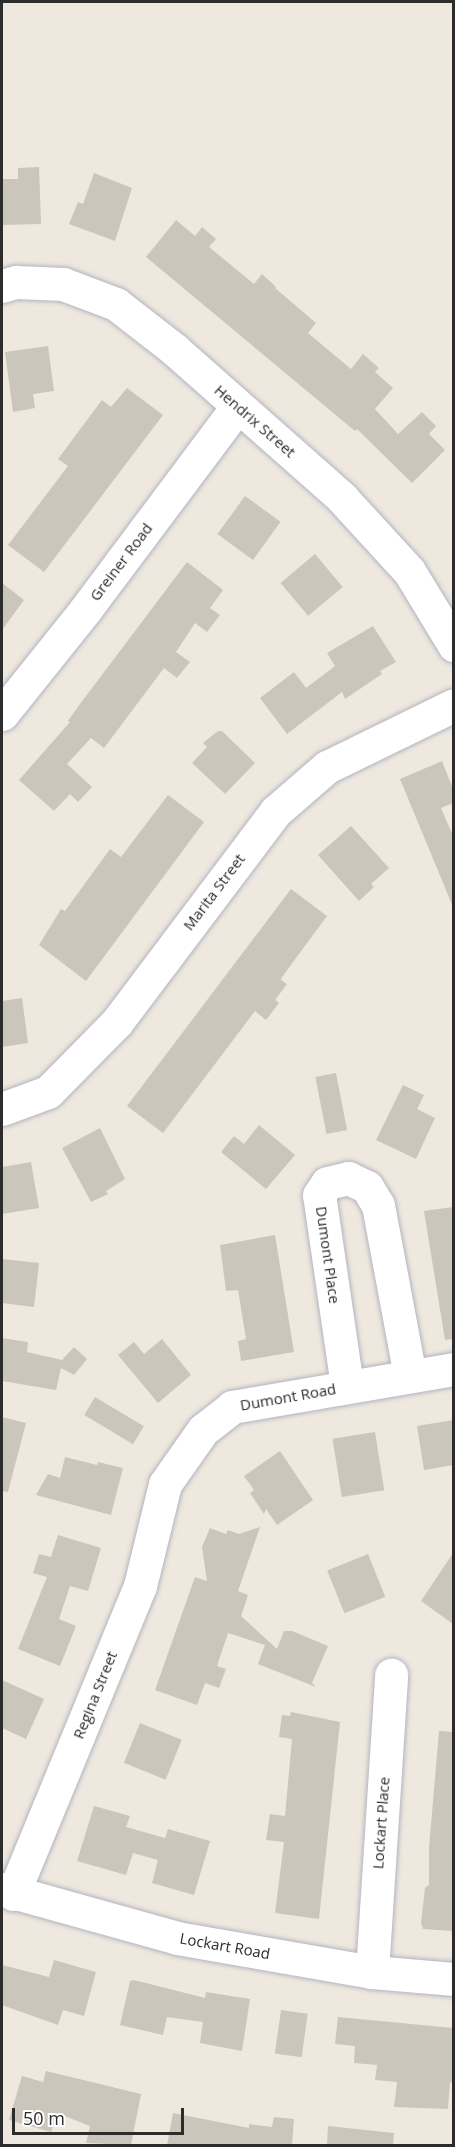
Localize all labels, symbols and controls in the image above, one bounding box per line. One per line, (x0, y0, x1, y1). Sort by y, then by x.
street label: Hendrix Street (211, 381, 299, 461)
street label: Greiner Road (86, 520, 156, 604)
street label: Marita Street (179, 850, 249, 934)
street label: Dumont Place (312, 1205, 344, 1305)
street label: Dumont Road (239, 1380, 337, 1414)
street label: Regina Street (69, 1649, 121, 1741)
street label: Lockart Place (369, 1776, 393, 1870)
street label: Lockart Road (178, 1929, 272, 1963)
scale bar (15, 2096, 188, 2134)
text: 50 m (23, 2106, 65, 2130)

